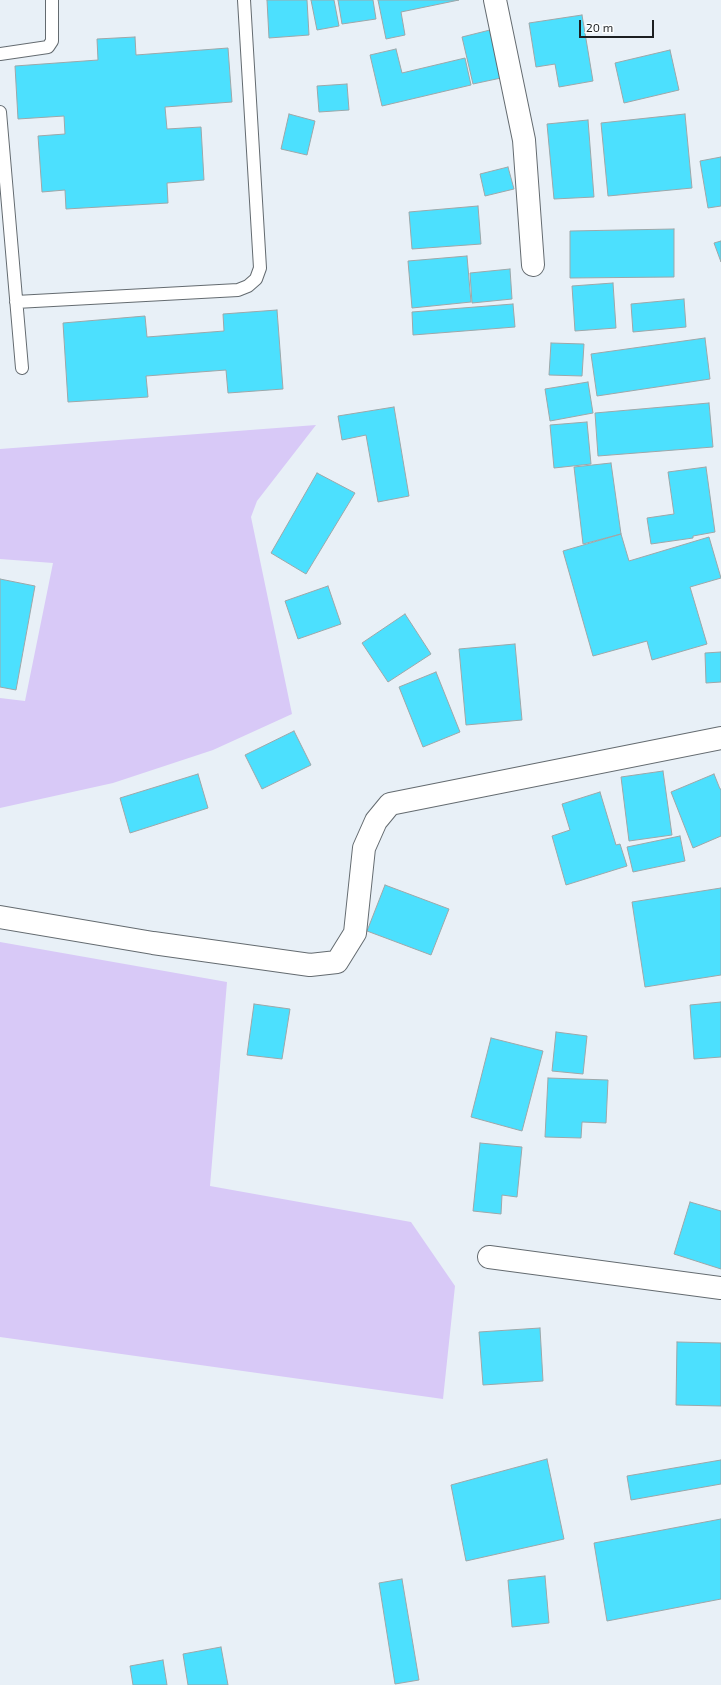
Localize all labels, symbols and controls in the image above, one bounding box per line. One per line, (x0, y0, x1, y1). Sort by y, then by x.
scale bar (581, 12, 656, 38)
text: 20 m (586, 20, 613, 34)

